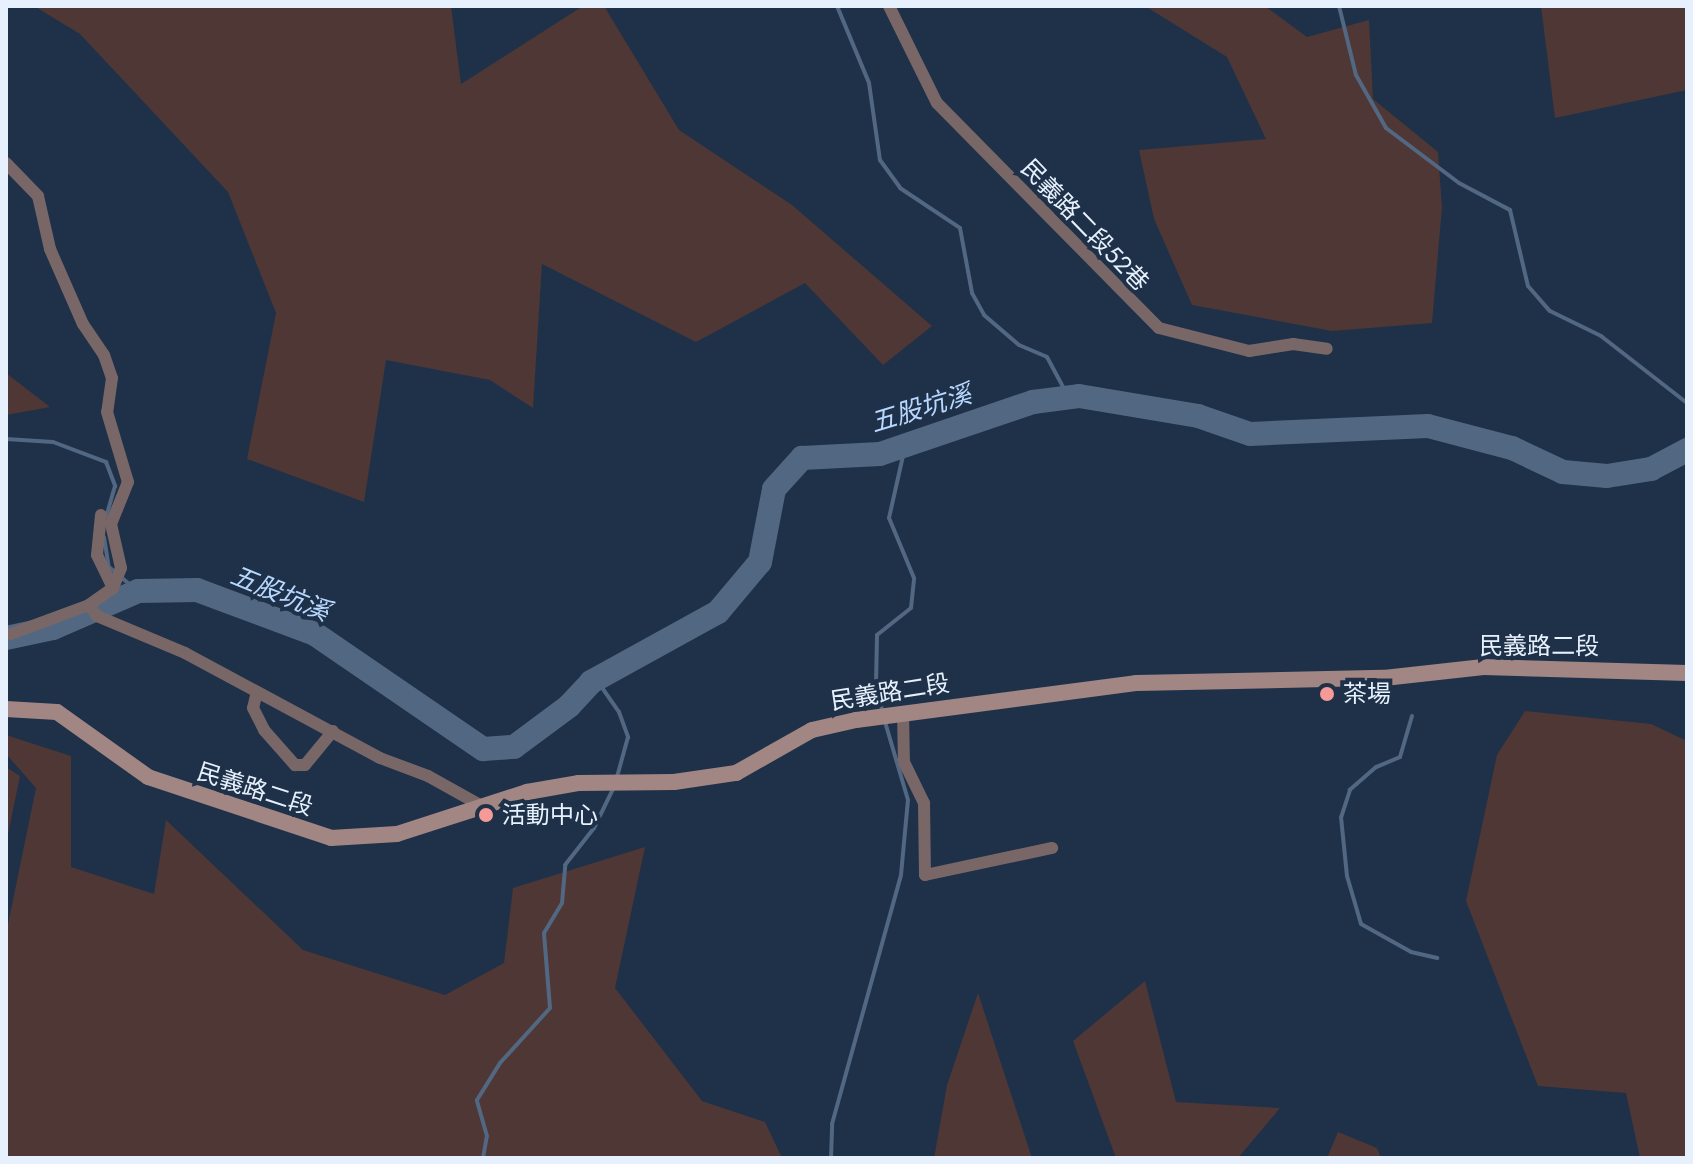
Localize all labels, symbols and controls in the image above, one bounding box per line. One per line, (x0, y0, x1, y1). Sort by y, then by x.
street label: 民義路二段52巷 (1015, 153, 1155, 297)
water label: 五股坑溪 (867, 379, 975, 439)
water label: 五股坑溪 (226, 560, 334, 628)
street label: 民義路二段 (1479, 632, 1599, 660)
street label: 民義路二段 (828, 668, 952, 716)
place label: 茶場 (1343, 680, 1391, 708)
marker: 茶場 (1318, 685, 1336, 703)
street label: 民義路二段 (193, 757, 317, 821)
place label: 活動中心 (502, 801, 598, 829)
marker: 活動中心 (477, 806, 495, 824)

